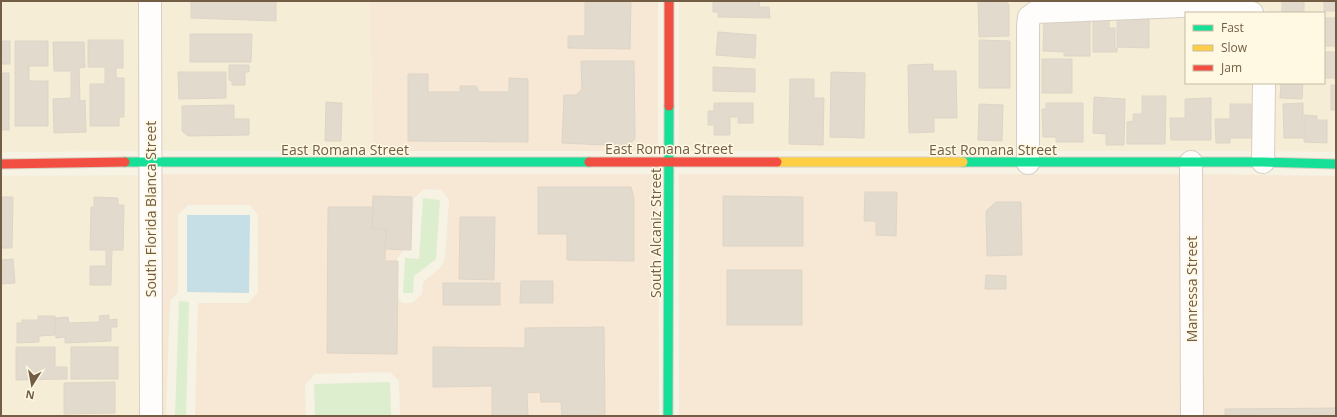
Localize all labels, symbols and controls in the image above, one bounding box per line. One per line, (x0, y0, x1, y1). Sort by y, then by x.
legend (1185, 12, 1325, 84)
text: Fast (1221, 19, 1244, 36)
text: Slow (1221, 39, 1248, 56)
text: Jam (1220, 59, 1242, 76)
street label: South Florida Blanca Street (141, 121, 160, 297)
street label: East Romana Street (605, 139, 733, 158)
street label: East Romana Street (281, 140, 409, 159)
street label: East Romana Street (929, 140, 1057, 159)
street label: South Alcaniz Street (646, 168, 665, 298)
street label: Manressa Street (1182, 236, 1201, 342)
north arrow (12, 365, 52, 405)
text: N (24, 387, 36, 404)

